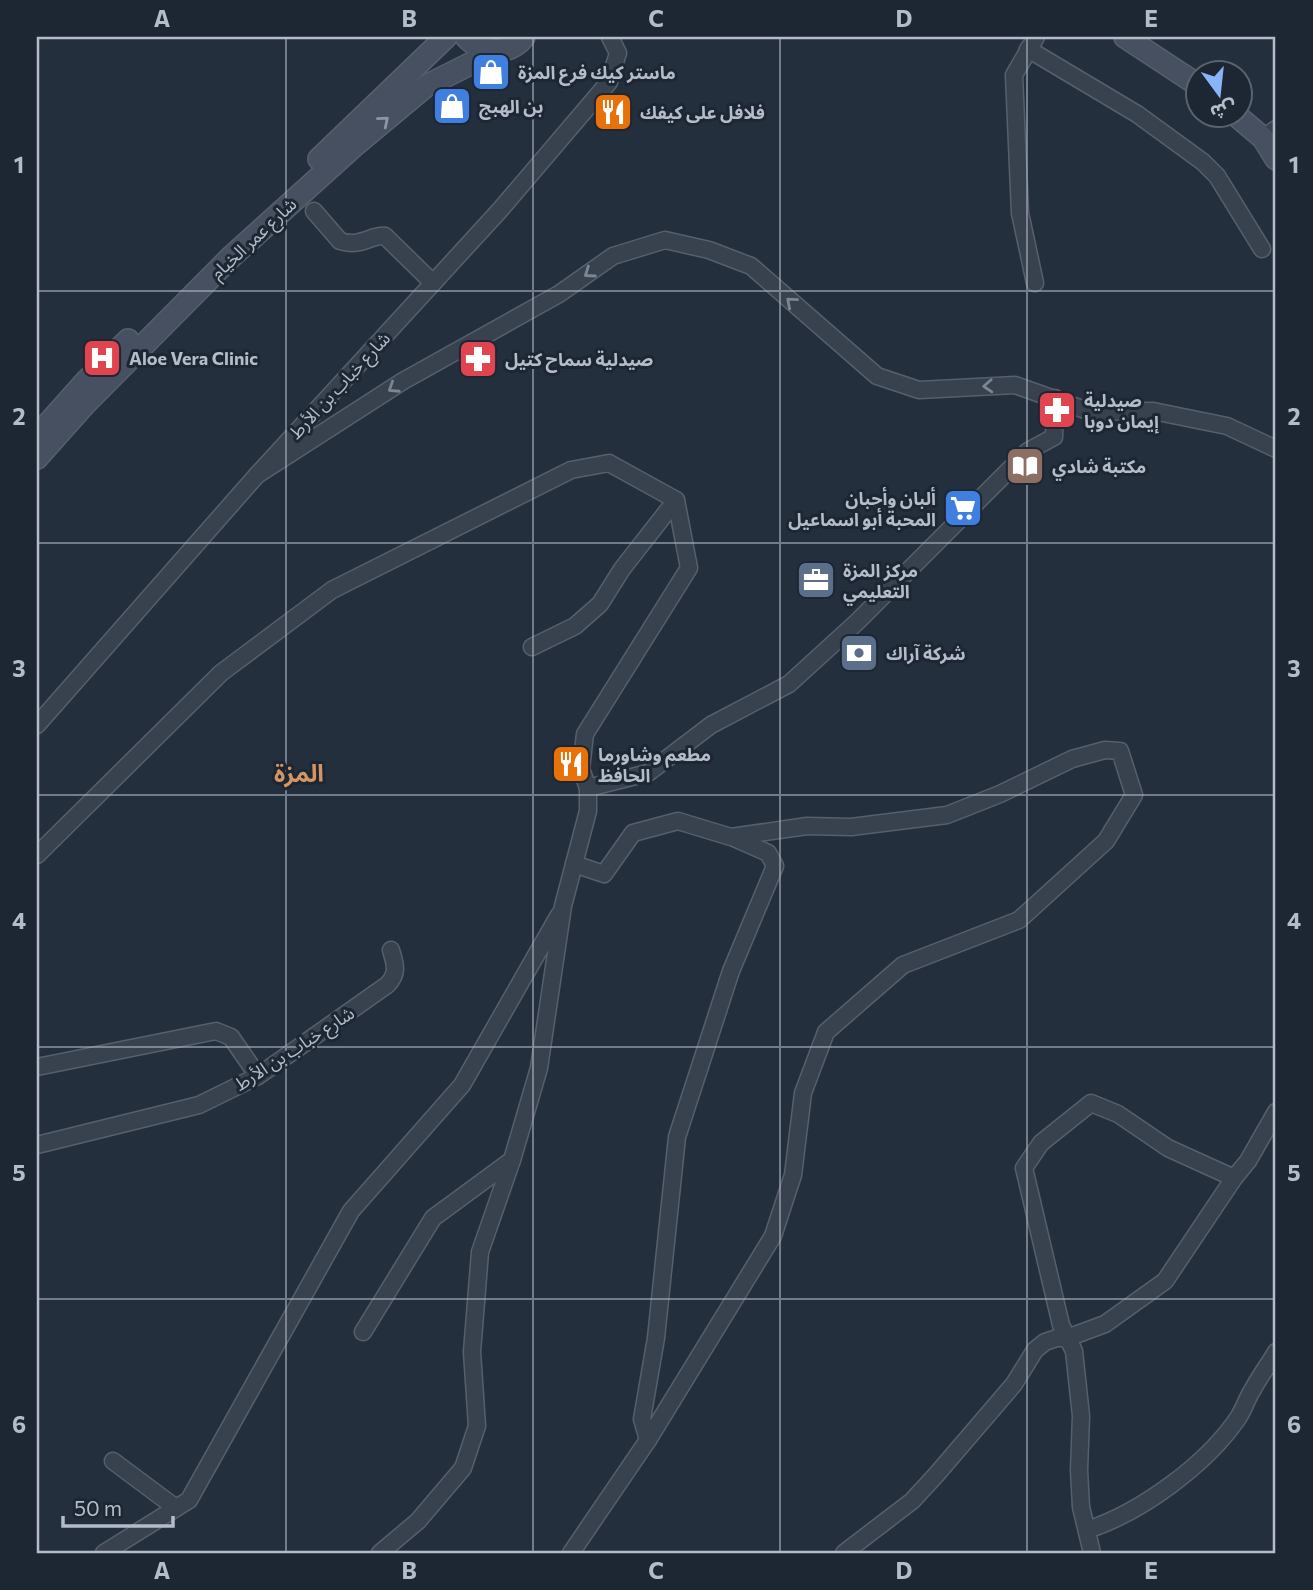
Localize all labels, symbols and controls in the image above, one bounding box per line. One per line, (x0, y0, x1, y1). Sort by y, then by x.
text: A (154, 4, 171, 32)
text: B (401, 4, 417, 32)
text: C (648, 4, 664, 32)
text: D (896, 4, 913, 32)
text: E (1144, 4, 1158, 32)
shop icon: ماستر كيك فرع المزة (470, 51, 512, 93)
north arrow (1184, 60, 1254, 130)
place label: ماستر كيك فرع المزة (518, 61, 676, 86)
shop icon: بن الهبج (431, 85, 473, 127)
restaurant icon: فلافل على كيفك (592, 91, 634, 133)
place label: بن الهبج (479, 95, 543, 120)
text: ش (1208, 96, 1239, 125)
place label: فلافل على كيفك (640, 101, 765, 123)
one-way arrow (376, 116, 389, 129)
text: 1 (14, 150, 24, 178)
text: 1 (1289, 150, 1299, 178)
street label: شارع عمر الخيام (205, 193, 303, 286)
one-way arrow (584, 265, 597, 277)
one-way arrow (786, 298, 799, 310)
street label: شارع خباب بن الأرط (284, 327, 397, 446)
hospital icon: Aloe Vera Clinic (81, 337, 123, 379)
pharmacy icon: صيدلية سماح كتيل (457, 338, 499, 380)
place label: Aloe Vera Clinic (129, 347, 258, 369)
place label: صيدلية سماح كتيل (505, 348, 653, 373)
one-way arrow (387, 379, 400, 392)
one-way arrow (983, 379, 994, 394)
pharmacy icon: صيدلية إيمان دوبا (1036, 389, 1078, 431)
place label: صيدلية إيمان دوبا (1084, 389, 1159, 434)
text: 2 (12, 402, 26, 430)
text: 2 (1287, 402, 1301, 430)
library icon: مكتبة شادي (1004, 445, 1046, 487)
place label: مكتبة شادي (1052, 455, 1146, 481)
place label: ألبان وأجبان المحبة أبو اسماعيل (788, 486, 936, 530)
supermarket icon: ألبان وأجبان المحبة أبو اسماعيل (942, 487, 984, 529)
office icon: مركز المزة التعليمي (795, 559, 837, 601)
place label: مركز المزة التعليمي (843, 559, 918, 606)
bank icon: شركة آراك (838, 632, 880, 674)
place label: شركة آراك (886, 642, 966, 665)
text: 3 (12, 654, 26, 682)
text: 3 (1287, 654, 1301, 682)
restaurant icon: مطعم وشاورما الحافظ (550, 743, 592, 785)
place label: مطعم وشاورما الحافظ (598, 743, 711, 786)
district label: المزة (274, 758, 324, 788)
text: 4 (12, 906, 26, 934)
text: 4 (1287, 906, 1301, 934)
street label: شارع خباب بن الأرط (230, 1001, 360, 1098)
text: 5 (12, 1158, 26, 1186)
text: 5 (1287, 1158, 1301, 1186)
text: 6 (12, 1410, 26, 1438)
text: 6 (1287, 1410, 1301, 1438)
scale bar (63, 1485, 173, 1529)
text: 50 m (74, 1495, 122, 1520)
text: A (154, 1556, 171, 1584)
text: B (401, 1556, 417, 1584)
text: C (648, 1556, 664, 1584)
text: D (896, 1556, 913, 1584)
text: E (1144, 1556, 1158, 1584)

